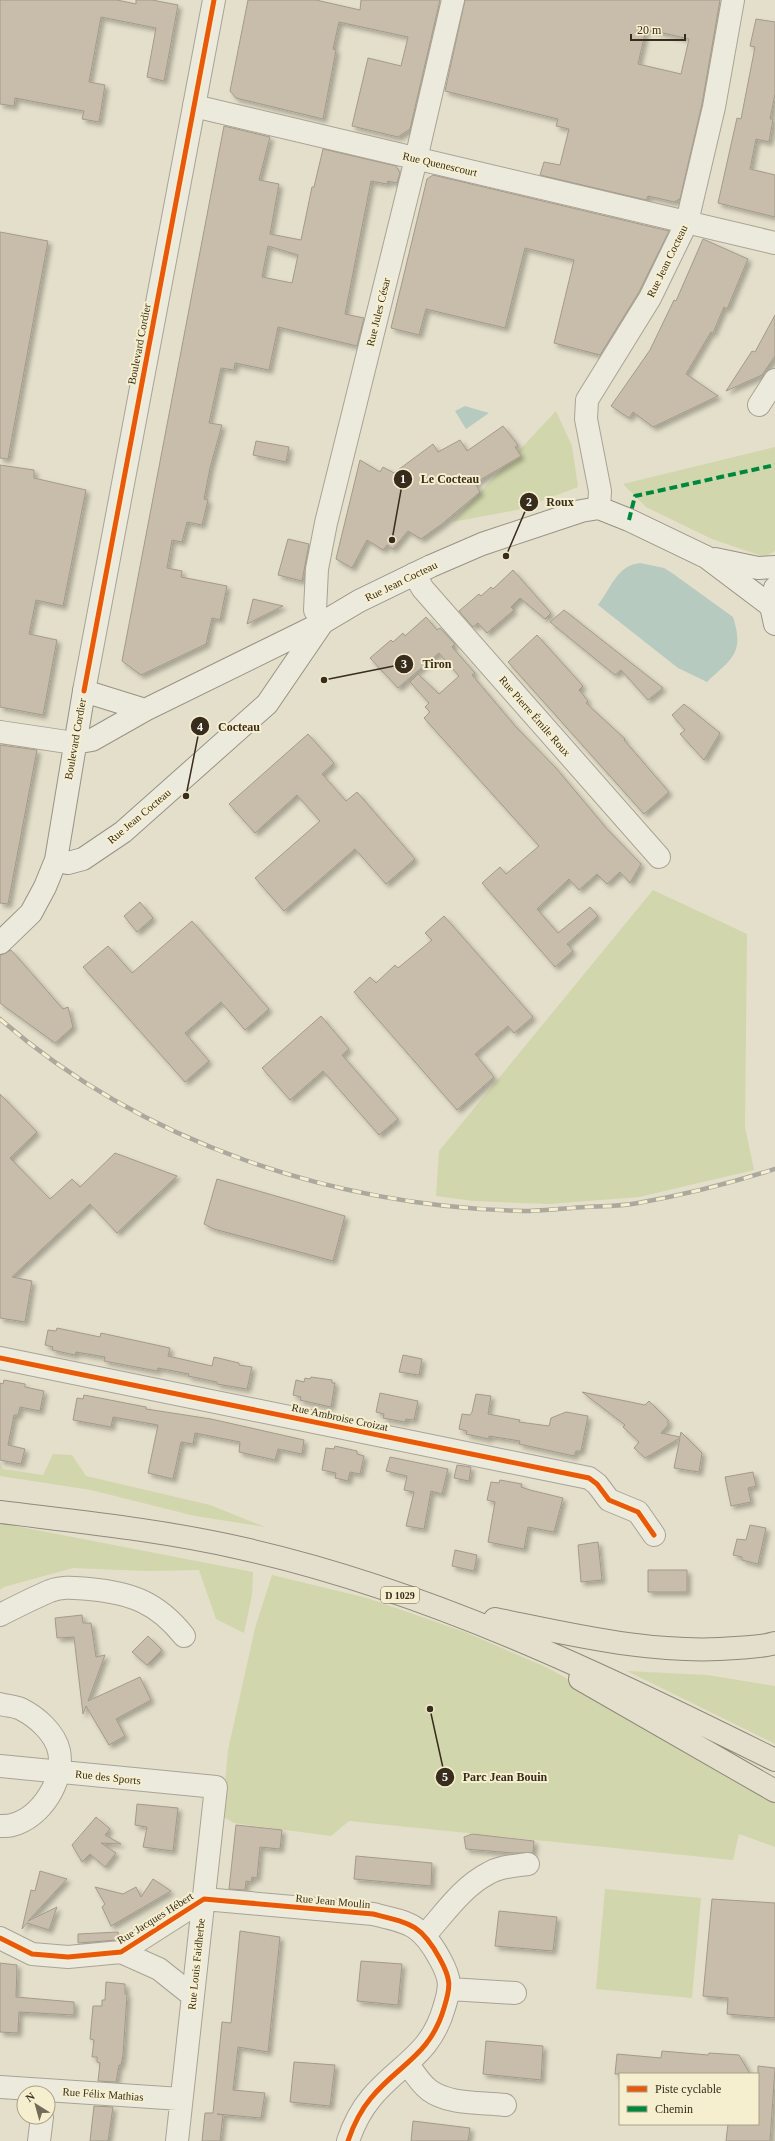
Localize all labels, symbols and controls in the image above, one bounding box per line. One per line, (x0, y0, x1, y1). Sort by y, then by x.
scale bar (631, 16, 685, 42)
text: 20 m (637, 23, 662, 37)
street label: Rue Quenescourt (402, 150, 478, 178)
street label: Rue Jean Cocteau (644, 223, 690, 299)
street label: Rue Jules César (364, 276, 392, 348)
street label: Boulevard Cordier (125, 302, 153, 385)
callout: Le Cocteau (393, 467, 487, 491)
text: 1 (400, 472, 406, 486)
text: Le Cocteau (421, 472, 479, 486)
callout: Roux (519, 490, 582, 514)
text: 2 (526, 495, 532, 509)
text: Roux (546, 495, 574, 509)
street label: Rue Jean Cocteau (363, 558, 439, 604)
callout: Tiron (394, 652, 459, 676)
text: 3 (401, 657, 407, 671)
text: Tiron (423, 657, 452, 671)
street label: Rue Pierre Émile Roux (497, 673, 573, 759)
street label: Boulevard Cordier (62, 697, 88, 781)
callout: Cocteau (190, 714, 268, 738)
text: 4 (197, 720, 203, 734)
text: Cocteau (218, 720, 260, 734)
street label: Rue Jean Cocteau (105, 786, 173, 846)
street label: Rue Ambroise Croizat (291, 1401, 389, 1433)
road number: D 1029 (381, 1587, 419, 1603)
callout: Parc Jean Bouin (435, 1765, 555, 1789)
street label: Rue des Sports (75, 1768, 141, 1786)
text: 5 (442, 1770, 448, 1784)
text: Parc Jean Bouin (463, 1770, 548, 1784)
street label: Rue Jacques Hébert (115, 1890, 195, 1946)
street label: Rue Jean Moulin (295, 1892, 371, 1910)
street label: Rue Louis Faidherbe (185, 1917, 207, 2011)
legend (619, 2073, 759, 2125)
text: Piste cyclable (655, 2082, 721, 2096)
north arrow (16, 2085, 56, 2125)
street label: Rue Félix Mathias (62, 2085, 144, 2103)
text: N (23, 2090, 37, 2104)
text: Chemin (655, 2102, 693, 2116)

